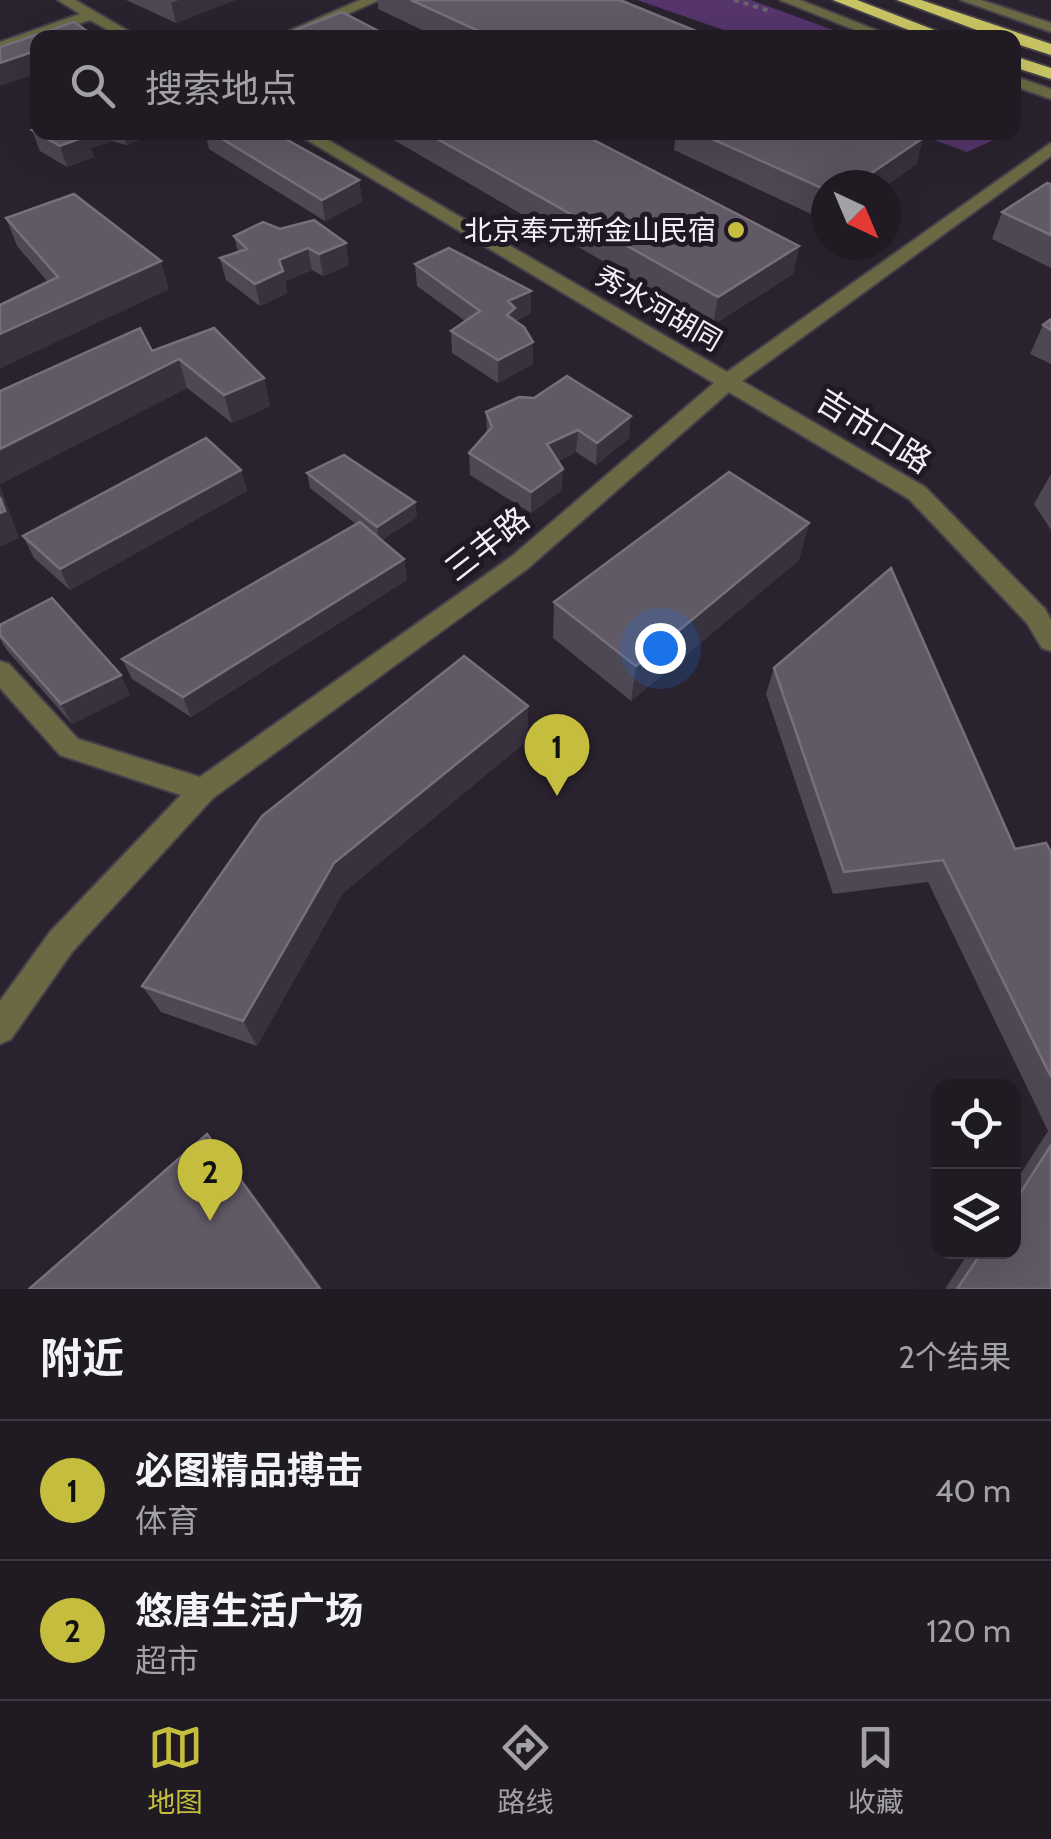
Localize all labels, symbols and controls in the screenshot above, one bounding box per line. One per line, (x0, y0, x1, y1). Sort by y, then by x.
search box (30, 30, 1021, 140)
icon: search (65, 58, 120, 113)
text: 搜索地点 (145, 65, 297, 112)
north arrow (811, 170, 901, 260)
place label: 北京奉元新金山民宿 (464, 213, 716, 247)
marker: 北京奉元新金山民宿 (725, 219, 747, 241)
street label: 秀水河胡同 (590, 258, 728, 358)
street label: 吉市口路 (810, 380, 939, 481)
street label: 三丰路 (437, 499, 537, 589)
your location (635, 623, 686, 674)
pin: 1 (524, 714, 590, 796)
map controls (931, 1079, 1021, 1259)
button: locate (931, 1079, 1021, 1169)
pin: 2 (178, 1138, 242, 1221)
button: layers (931, 1169, 1021, 1259)
text: 附近 (40, 1332, 124, 1384)
text: 2个结果 (898, 1337, 1011, 1376)
text: 必图精品搏击 (135, 1447, 363, 1494)
text: 1 (67, 1471, 78, 1510)
text: 40 m (935, 1471, 1011, 1510)
text: 体育 (135, 1501, 199, 1540)
text: 悠唐生活广场 (135, 1587, 363, 1634)
text: 2 (64, 1611, 81, 1650)
text: 120 m (926, 1611, 1011, 1650)
text: 超市 (135, 1641, 199, 1680)
tab: 地图 (147, 1720, 203, 1820)
tab: 路线 (497, 1720, 554, 1820)
tab: 收藏 (848, 1720, 904, 1820)

